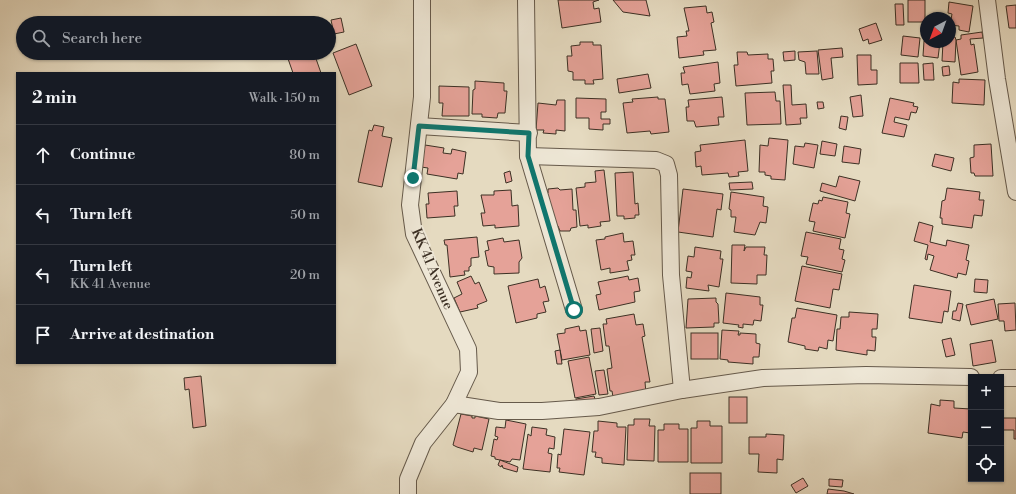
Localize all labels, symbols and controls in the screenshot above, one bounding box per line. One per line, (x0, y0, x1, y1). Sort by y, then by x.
north arrow (920, 12, 956, 48)
search box (16, 16, 336, 60)
icon: search (30, 27, 52, 49)
text: Search here (62, 29, 142, 48)
text: 2 min (32, 87, 77, 109)
text: Walk · 150 m (249, 90, 320, 106)
icon: ahead (32, 144, 54, 166)
text: Continue (70, 145, 135, 164)
text: 80 m (289, 147, 320, 163)
route end (404, 169, 422, 187)
icon: left (32, 204, 54, 226)
text: Turn left (70, 205, 132, 224)
text: 50 m (290, 207, 320, 223)
street label: KK 41 Avenue (407, 226, 457, 312)
text: Turn left (70, 257, 132, 276)
icon: left (32, 264, 54, 286)
text: 20 m (290, 267, 320, 283)
text: KK 41 Avenue (70, 276, 151, 292)
route start (565, 301, 583, 319)
icon: arrive (32, 324, 54, 346)
text: Arrive at destination (70, 325, 214, 344)
map controls (968, 374, 1004, 482)
button: + (968, 374, 1004, 410)
button: − (968, 410, 1004, 446)
button: locate (968, 446, 1004, 482)

